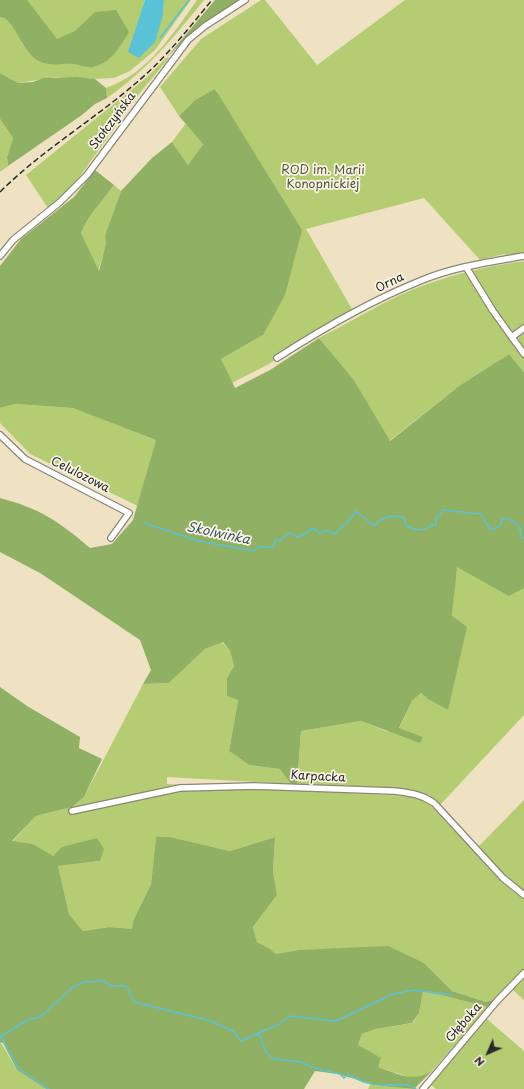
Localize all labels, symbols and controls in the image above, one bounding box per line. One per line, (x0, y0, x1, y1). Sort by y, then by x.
street label: Stołczyńska (87, 90, 139, 152)
park label: ROD im. Marii Konopnickiej (281, 164, 365, 192)
street label: Orna (373, 270, 407, 296)
street label: Celulozowa (48, 454, 112, 496)
water label: Skolwinka (185, 520, 251, 548)
street label: Karpacka (290, 768, 346, 786)
street label: Głęboka (443, 1000, 485, 1046)
north arrow (468, 1033, 508, 1073)
text: N (470, 1053, 488, 1071)

